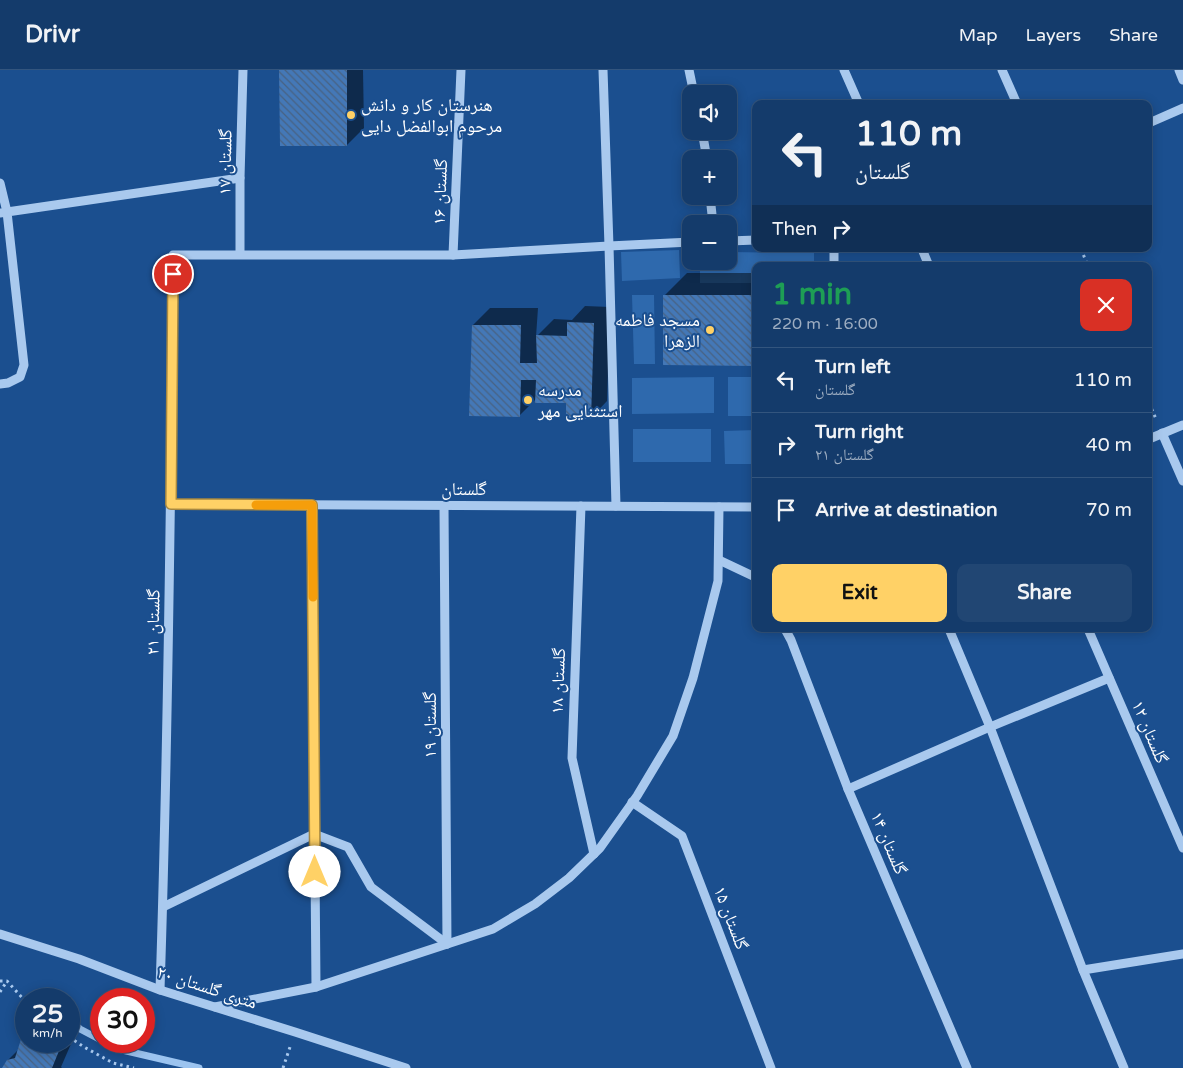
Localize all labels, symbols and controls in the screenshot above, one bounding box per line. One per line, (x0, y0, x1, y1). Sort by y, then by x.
text: Drivr (25, 20, 80, 49)
text: Map (959, 24, 998, 46)
text: Layers (1026, 24, 1081, 46)
text: Share (1109, 24, 1158, 46)
map controls (682, 85, 737, 270)
button: sound (682, 85, 737, 140)
place label: هنرستان کار و دانش مرحوم ابوالفضل دایی (361, 94, 502, 138)
marker: هنرستان کار و دانش مرحوم ابوالفضل دایی (345, 109, 357, 121)
text: 110 m (855, 113, 962, 155)
icon: left (772, 120, 837, 185)
street label: گلستان ۱۷ (213, 128, 237, 195)
button: + (682, 150, 737, 205)
street label: گلستان ۱۶ (428, 158, 452, 225)
text: گلستان (855, 159, 910, 185)
button: − (682, 215, 737, 270)
icon: right (827, 215, 855, 243)
text: Then (772, 218, 817, 240)
pin (152, 253, 194, 295)
icon: arrive (159, 260, 187, 288)
text: 1 min (772, 276, 852, 313)
button: close (1080, 279, 1132, 331)
place label: مسجد فاطمه الزهرا (615, 309, 700, 352)
text: 220 m · 16:00 (772, 314, 878, 334)
marker: مسجد فاطمه الزهرا (704, 324, 716, 336)
text: Turn left (815, 356, 891, 378)
icon: left (772, 366, 800, 394)
text: 110 m (1074, 369, 1132, 391)
place label: مدرسه استثنایی مهر (537, 379, 622, 422)
text: گلستان (815, 380, 855, 400)
marker: مدرسه استثنایی مهر (522, 394, 534, 406)
text: Turn right (815, 421, 903, 443)
icon: right (772, 431, 800, 459)
text: 40 m (1086, 434, 1132, 456)
text: گلستان ۲۱ (815, 445, 874, 465)
street label: گلستان (441, 478, 487, 500)
icon: arrive (772, 496, 800, 524)
text: Arrive at destination (815, 499, 998, 521)
text: 70 m (1086, 499, 1132, 521)
button: Exit (772, 564, 947, 622)
button: Share (957, 564, 1132, 622)
street label: گلستان ۲۱ (141, 588, 165, 655)
street label: گلستان ۱۸ (546, 647, 570, 714)
street label: گلستان ۱۹ (419, 691, 441, 758)
street label: گلستان ۱۲ (1127, 697, 1173, 767)
street label: گلستان ۱۴ (866, 808, 912, 878)
position arrow (288, 845, 340, 897)
street label: گلستان ۱۵ (709, 883, 753, 953)
street label: ۲۰ متری گلستان (154, 960, 260, 1014)
speed limit sign: 30 (90, 988, 155, 1053)
text: 25 (32, 999, 63, 1029)
text: km/h (32, 1026, 63, 1040)

